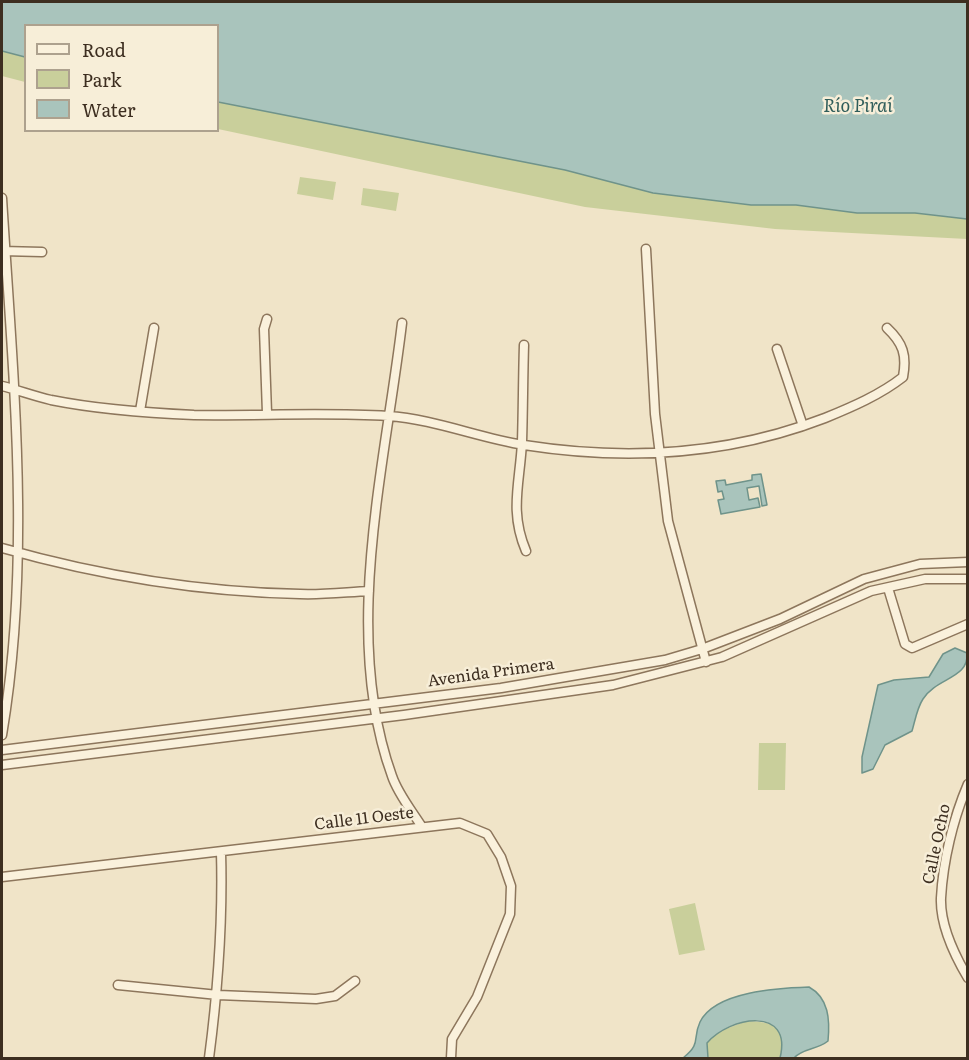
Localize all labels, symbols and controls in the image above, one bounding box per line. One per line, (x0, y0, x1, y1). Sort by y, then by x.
legend (24, 24, 219, 132)
text: Road (82, 36, 126, 63)
text: Park (82, 66, 121, 93)
text: Water (82, 96, 135, 123)
water label: Río Piraí (823, 96, 893, 118)
street label: Avenida Primera (427, 655, 555, 691)
street label: Calle Ocho (919, 802, 955, 886)
street label: Calle 11 Oeste (313, 803, 415, 835)

